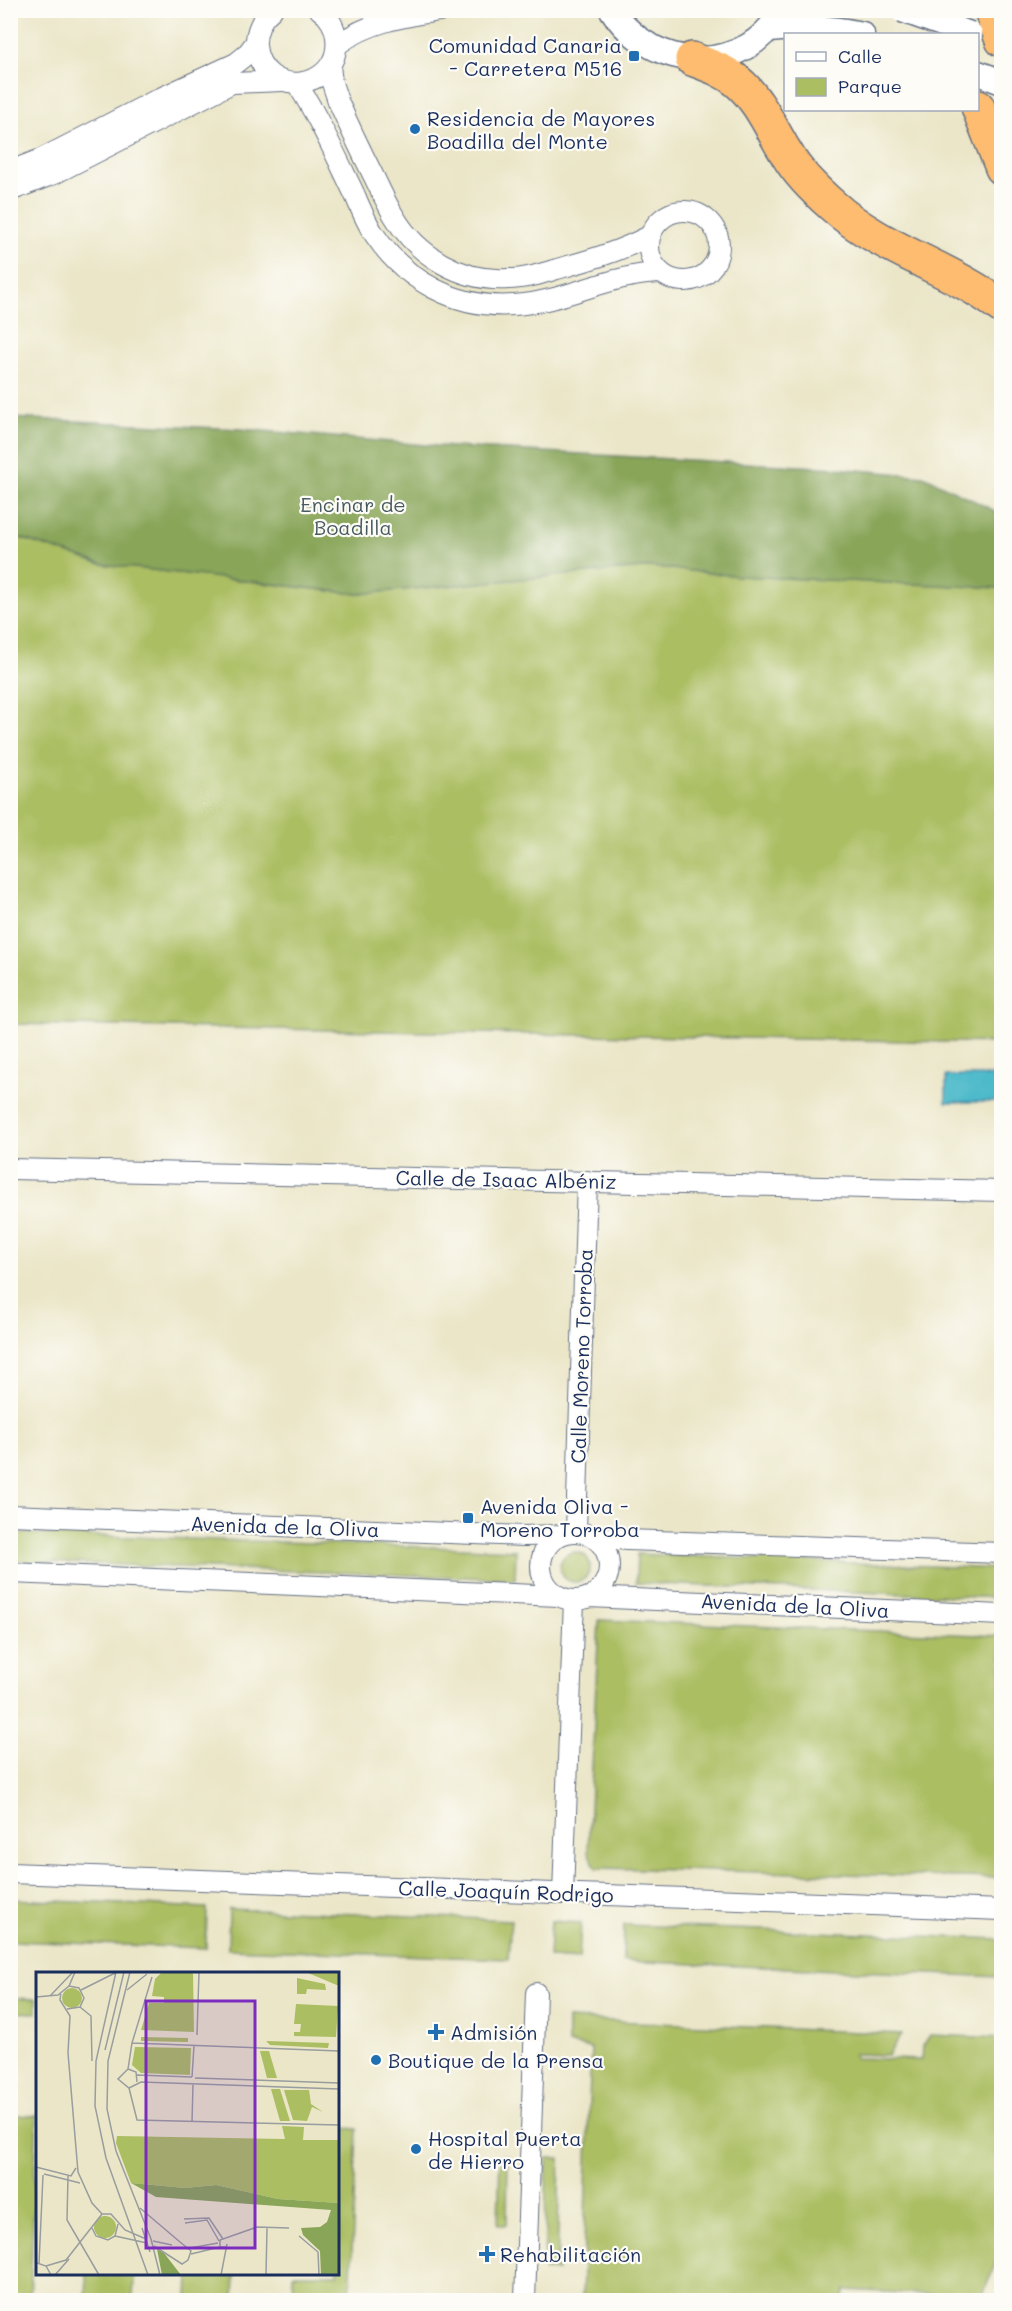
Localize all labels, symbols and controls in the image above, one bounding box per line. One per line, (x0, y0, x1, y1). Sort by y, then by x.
place label: Comunidad Canaria - Carretera M516 (429, 32, 622, 81)
legend (784, 33, 979, 111)
text: Calle (838, 44, 882, 68)
marker: Comunidad Canaria - Carretera M516 (627, 49, 641, 63)
text: Parque (838, 74, 902, 98)
place label: Residencia de Mayores Boadilla del Monte (427, 105, 655, 154)
marker: Residencia de Mayores Boadilla del Monte (408, 122, 422, 136)
park label: Encinar de Boadilla (300, 491, 406, 540)
street label: Calle de Isaac Albéniz (395, 1164, 617, 1194)
street label: Calle Moreno Torroba (564, 1248, 598, 1464)
place label: Avenida Oliva - Moreno Torroba (480, 1493, 640, 1542)
street label: Avenida de la Oliva (190, 1510, 380, 1542)
marker: Avenida Oliva - Moreno Torroba (461, 1511, 475, 1525)
street label: Avenida de la Oliva (700, 1587, 890, 1623)
street label: Calle Joaquín Rodrigo (398, 1874, 614, 1908)
inset map (36, 1972, 339, 2275)
place label: Admisión (450, 2019, 537, 2045)
marker: Admisión (427, 2023, 445, 2041)
place label: Boutique de la Prensa (388, 2047, 604, 2073)
marker: Boutique de la Prensa (369, 2053, 383, 2067)
place label: Hospital Puerta de Hierro (428, 2125, 582, 2174)
marker: Hospital Puerta de Hierro (409, 2142, 423, 2156)
place label: Rehabilitación (500, 2241, 641, 2267)
marker: Rehabilitación (478, 2245, 496, 2263)

